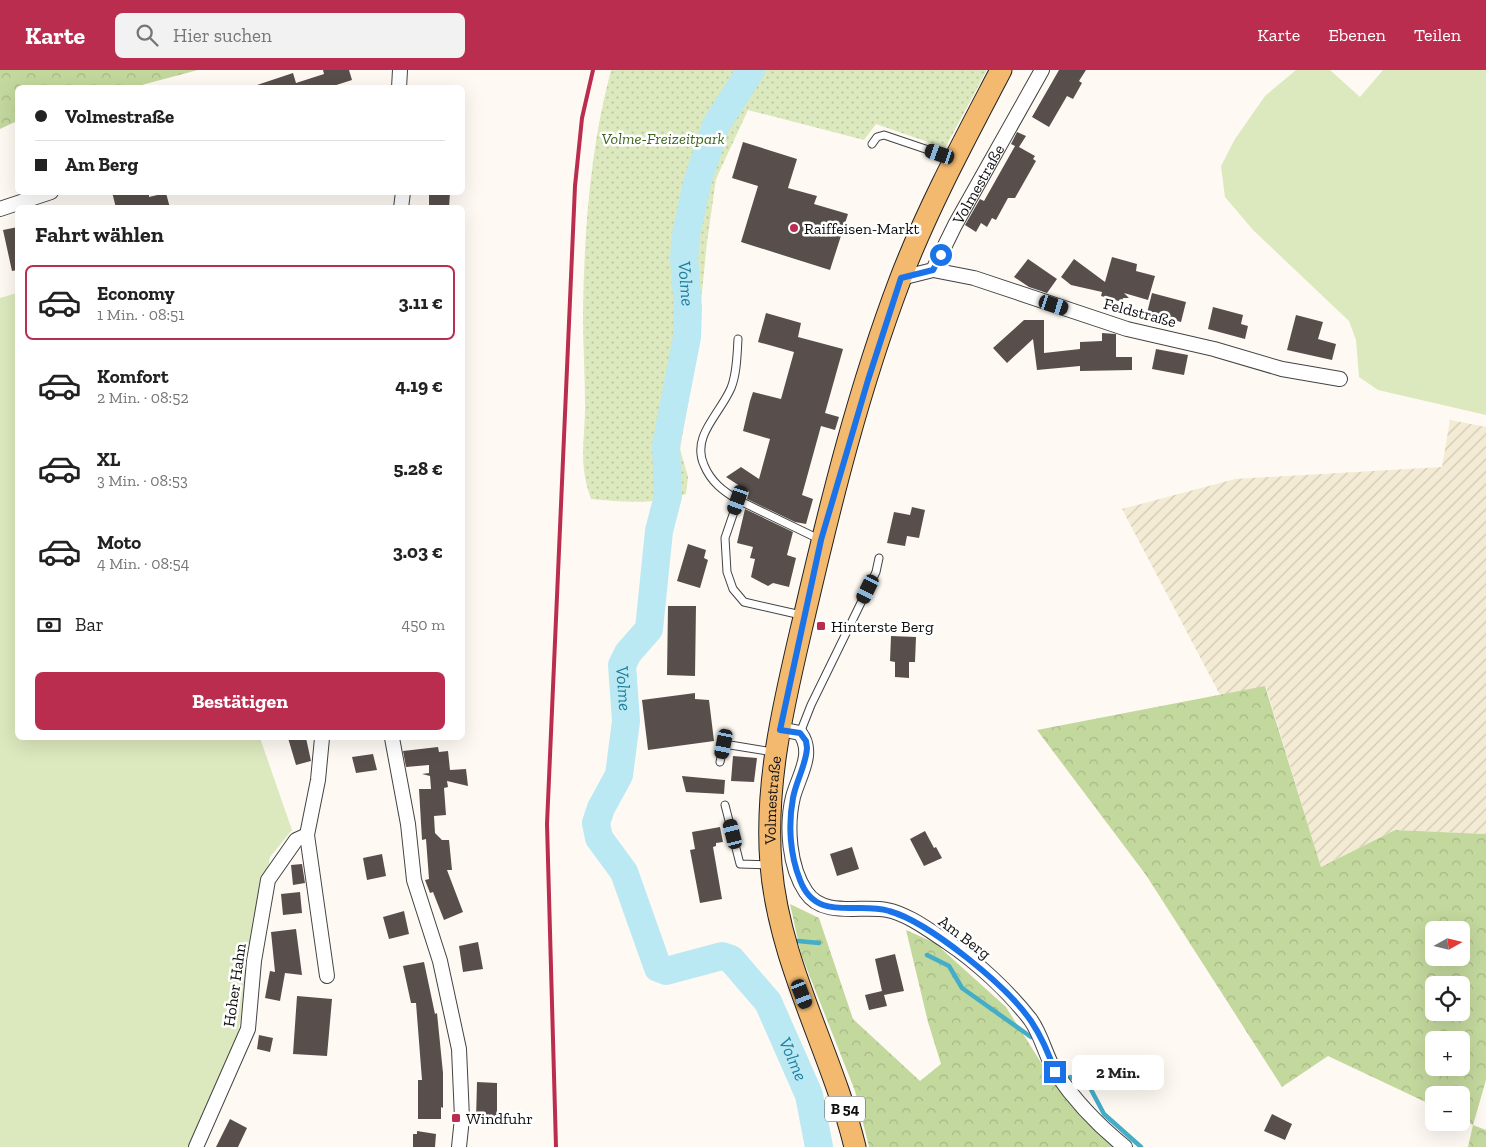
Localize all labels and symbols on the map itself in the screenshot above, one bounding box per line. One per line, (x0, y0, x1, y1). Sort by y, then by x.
park label: Volme-Freizeitpark (601, 129, 725, 148)
street label: Volmestraße (948, 141, 1008, 228)
car (923, 142, 956, 166)
place label: Raiffeisen-Markt (804, 219, 919, 238)
marker: Raiffeisen-Markt (788, 222, 800, 234)
route start (930, 244, 952, 266)
water label: Volme (673, 260, 699, 307)
car (1037, 293, 1070, 317)
street label: Feldstraße (1101, 294, 1178, 331)
car (726, 483, 749, 517)
car (854, 572, 881, 606)
place label: Hinterste Berg (831, 617, 934, 636)
marker: Hinterste Berg (815, 620, 827, 632)
water label: Volme (611, 665, 636, 712)
car (713, 728, 734, 760)
street label: Volmestraße (761, 755, 785, 845)
car (722, 818, 743, 850)
street label: Am Berg (935, 912, 995, 963)
north arrow (1425, 921, 1470, 966)
street label: Hoher Hahn (219, 941, 250, 1028)
car (789, 977, 814, 1011)
water label: Volme (774, 1034, 812, 1084)
callout: 2 Min. (1072, 1054, 1165, 1090)
route end (1044, 1061, 1066, 1083)
road number: B 54 (825, 1096, 865, 1122)
place label: Windfuhr (466, 1109, 533, 1128)
marker: Windfuhr (450, 1112, 462, 1124)

